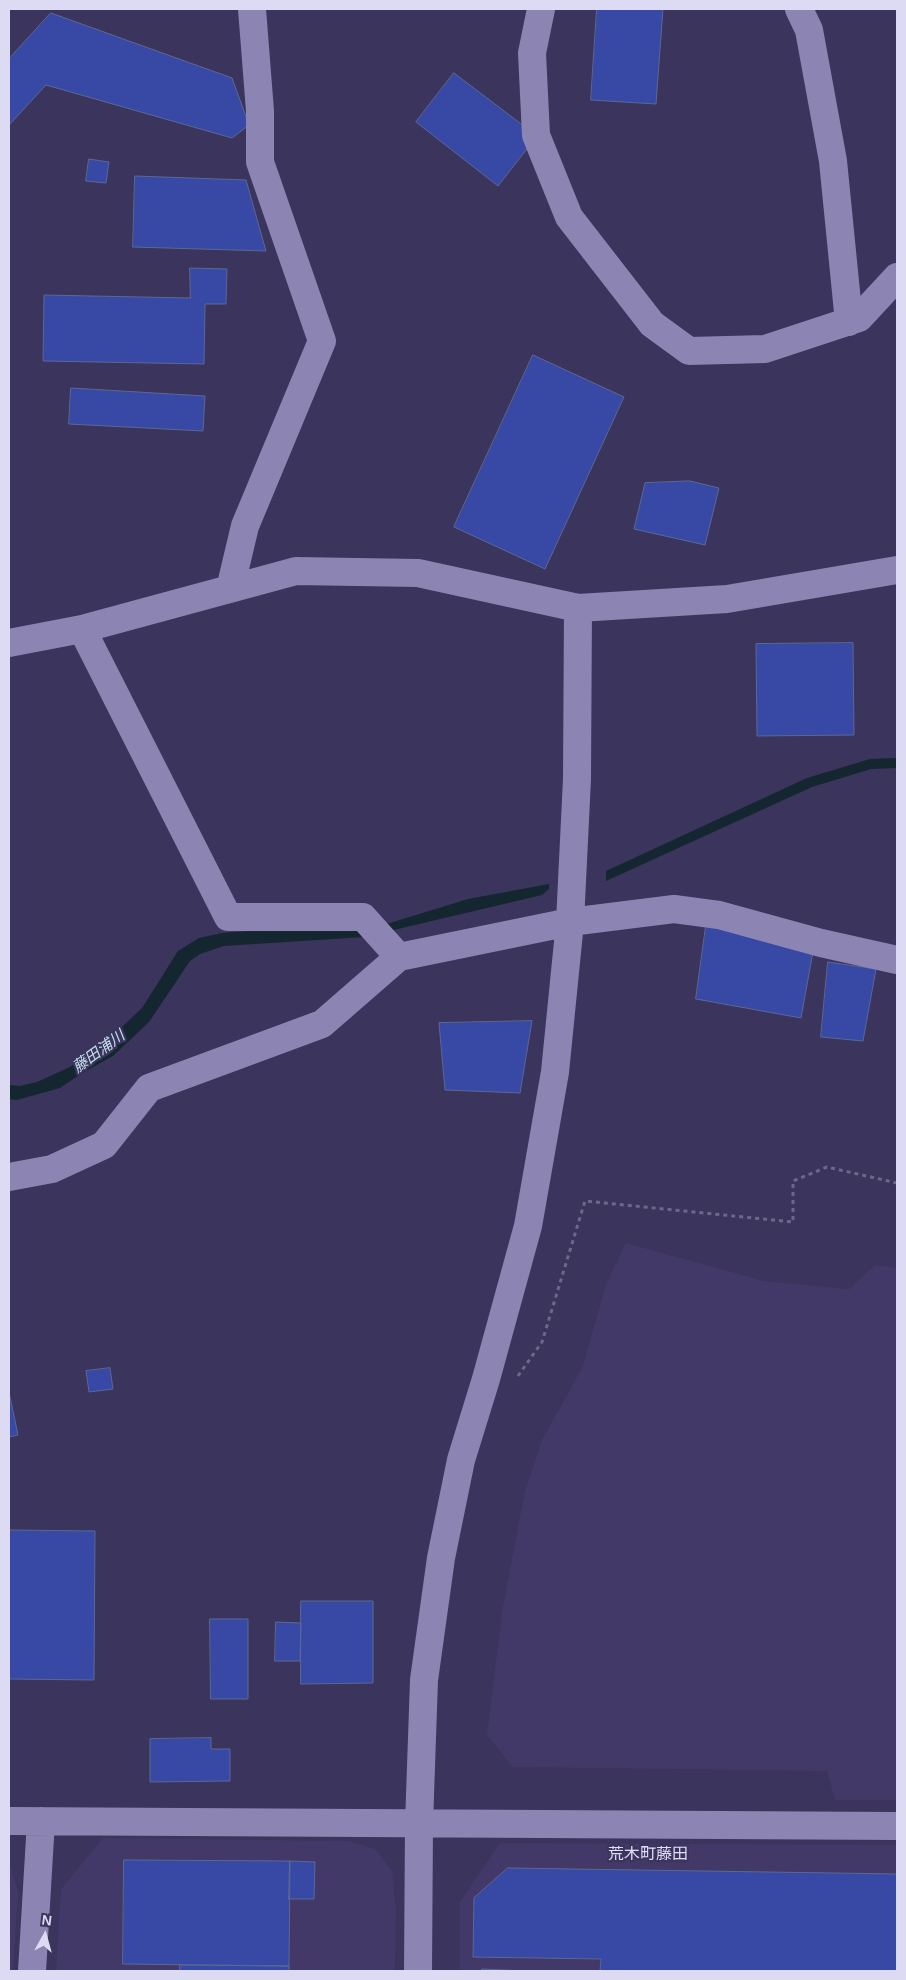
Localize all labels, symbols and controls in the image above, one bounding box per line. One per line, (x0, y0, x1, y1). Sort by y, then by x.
water label: 藤田浦川 (69, 1027, 129, 1077)
district label: 荒木町藤田 (608, 1845, 688, 1865)
north arrow (20, 1910, 70, 1960)
text: N (41, 1912, 53, 1929)

